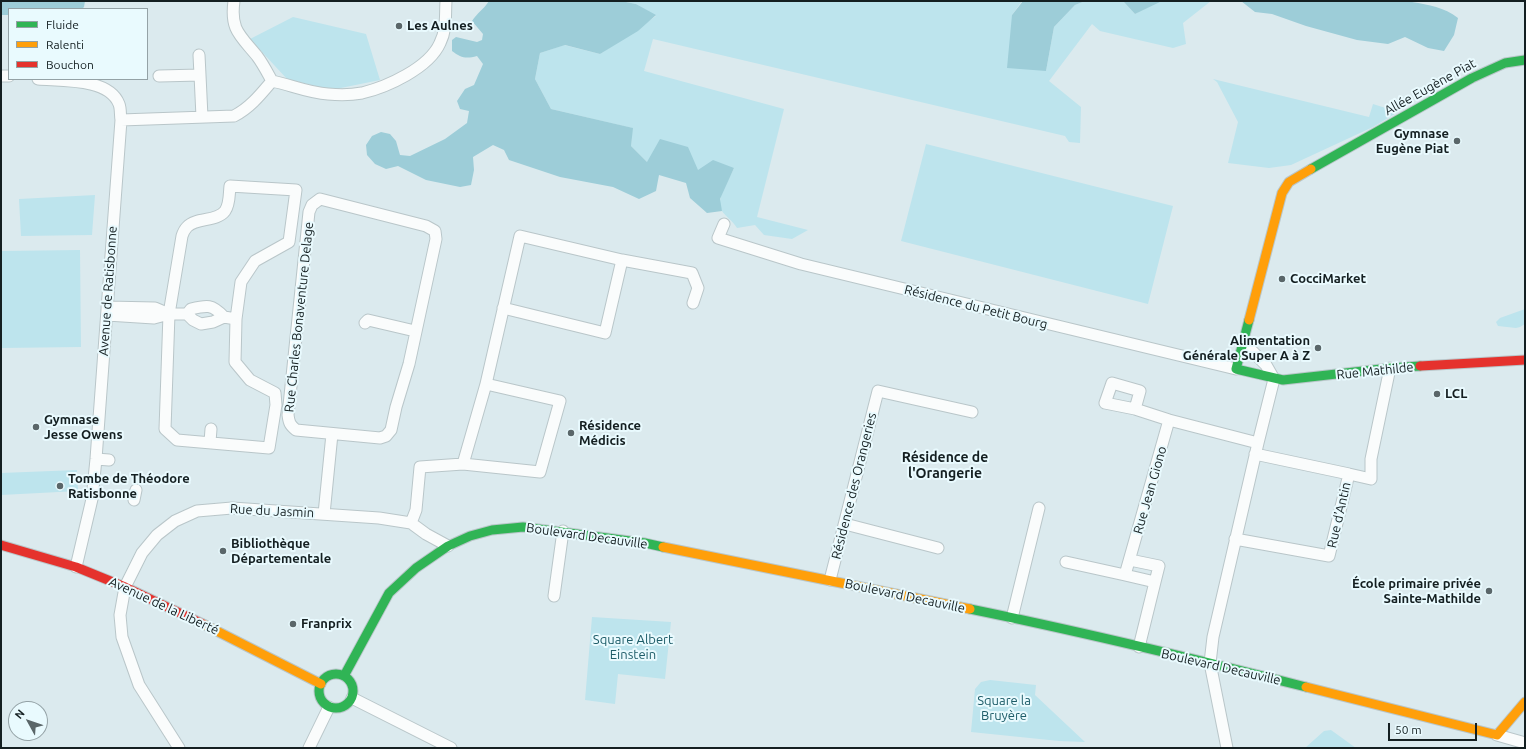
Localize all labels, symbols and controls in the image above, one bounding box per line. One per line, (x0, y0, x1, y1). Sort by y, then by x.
legend (8, 8, 148, 80)
text: Fluide (46, 18, 79, 31)
place label: Les Aulnes (407, 18, 473, 34)
marker: Les Aulnes (394, 21, 404, 31)
text: Ralenti (46, 38, 84, 51)
street label: Allée Eugène Piat (1382, 55, 1478, 119)
text: Bouchon (46, 58, 94, 71)
place label: Gymnase Eugène Piat (1376, 126, 1449, 157)
marker: Gymnase Eugène Piat (1452, 136, 1462, 146)
street label: Rue Charles Bonaventure Delage (281, 221, 317, 413)
street label: Avenue de Ratisbonne (96, 225, 120, 357)
place label: CocciMarket (1290, 271, 1366, 287)
marker: CocciMarket (1277, 274, 1287, 284)
street label: Résidence du Petit Bourg (903, 282, 1049, 332)
place label: Alimentation Générale Super A à Z (1183, 333, 1310, 364)
marker: Alimentation Générale Super A à Z (1313, 343, 1323, 353)
street label: Rue Mathilde (1336, 359, 1414, 383)
place label: LCL (1445, 386, 1467, 402)
marker: LCL (1432, 389, 1442, 399)
street label: Résidence des Orangeries (828, 411, 880, 561)
place label: Gymnase Jesse Owens (44, 412, 123, 443)
place label: Résidence Médicis (579, 418, 641, 449)
marker: Gymnase Jesse Owens (31, 422, 41, 432)
marker: Résidence Médicis (566, 428, 576, 438)
street label: Rue Jean Giono (1130, 444, 1170, 536)
district label: Résidence de l'Orangerie (902, 449, 988, 482)
place label: Tombe de Théodore Ratisbonne (68, 471, 190, 502)
marker: Tombe de Théodore Ratisbonne (55, 481, 65, 491)
street label: Rue d'Antin (1324, 481, 1354, 549)
street label: Rue du Jasmin (230, 501, 314, 521)
street label: Boulevard Decauville (525, 520, 649, 552)
place label: Bibliothèque Départementale (231, 536, 331, 567)
marker: Bibliothèque Départementale (218, 546, 228, 556)
street label: Avenue de la Liberté (107, 574, 221, 638)
street label: Boulevard Decauville (844, 576, 966, 616)
place label: École primaire privée Sainte-Mathilde (1352, 576, 1481, 607)
marker: École primaire privée Sainte-Mathilde (1484, 586, 1494, 596)
place label: Franprix (301, 616, 352, 632)
marker: Franprix (288, 619, 298, 629)
park label: Square Albert Einstein (593, 632, 673, 663)
street label: Boulevard Decauville (1160, 646, 1282, 688)
park label: Square la Bruyère (977, 693, 1031, 724)
north arrow (8, 701, 48, 741)
text: N (12, 707, 27, 721)
scale bar (1390, 715, 1479, 741)
text: 50 m (1395, 723, 1422, 736)

